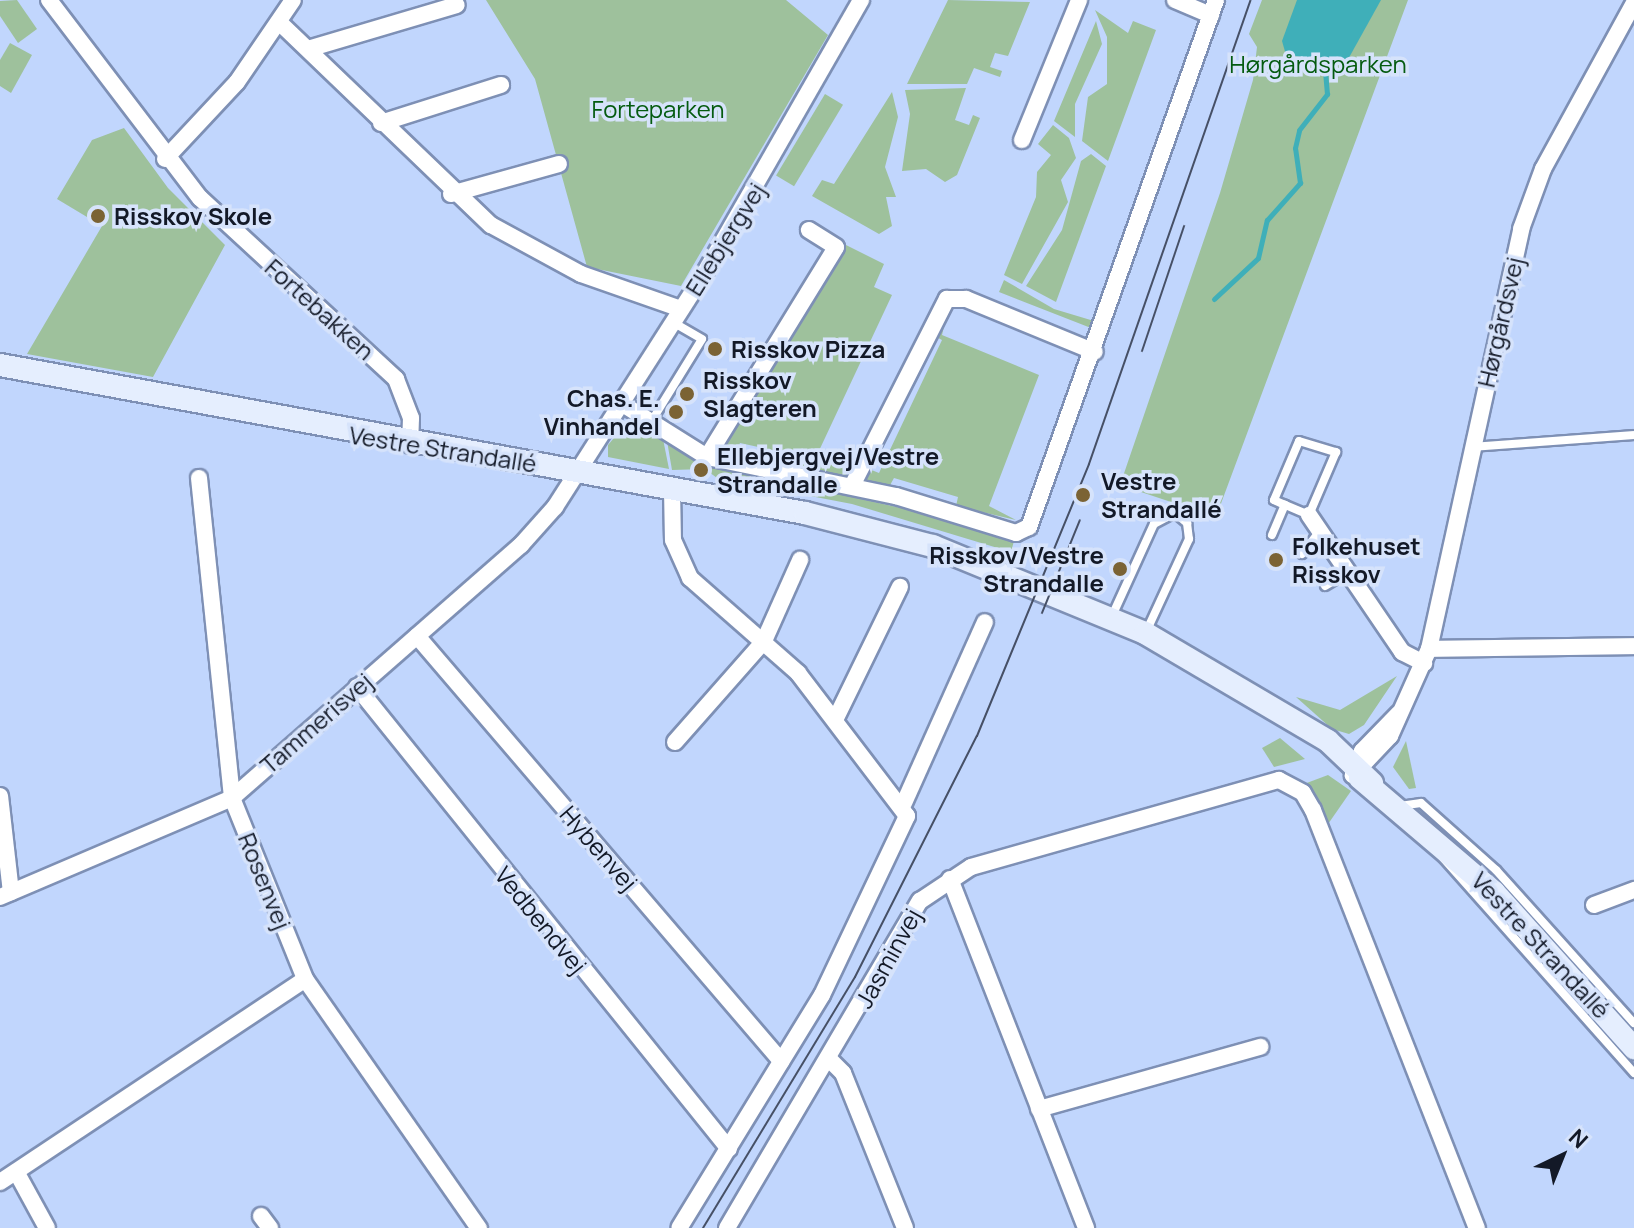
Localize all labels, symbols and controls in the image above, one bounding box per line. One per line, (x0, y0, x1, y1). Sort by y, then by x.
park label: Hørgårdsparken (1229, 50, 1407, 78)
park label: Forteparken (591, 95, 725, 123)
street label: Ellebjergvej (679, 177, 771, 301)
place label: Risskov Skole (114, 202, 272, 230)
marker: Risskov Skole (89, 207, 107, 225)
street label: Fortebakken (260, 253, 380, 365)
street label: Hørgårdsvej (1471, 254, 1529, 390)
place label: Risskov Pizza (731, 335, 885, 363)
marker: Risskov Pizza (706, 340, 724, 358)
place label: Risskov Slagteren (703, 366, 817, 422)
place label: Chas. E. Vinhandel (544, 384, 660, 440)
marker: Risskov Slagteren (678, 385, 696, 403)
marker: Chas. E. Vinhandel (667, 403, 685, 421)
street label: Vestre Strandallé (347, 420, 539, 478)
place label: Ellebjergvej/Vestre Strandalle (717, 442, 939, 498)
marker: Ellebjergvej/Vestre Strandalle (692, 461, 710, 479)
place label: Vestre Strandallé (1101, 467, 1222, 523)
marker: Vestre Strandallé (1072, 484, 1094, 506)
place label: Folkehuset Risskov (1292, 532, 1421, 588)
place label: Risskov/Vestre Strandalle (929, 541, 1104, 597)
marker: Folkehuset Risskov (1267, 551, 1285, 569)
marker: Risskov/Vestre Strandalle (1111, 560, 1129, 578)
street label: Tammerisvej (254, 667, 378, 779)
street label: Hybenvej (554, 800, 644, 896)
street label: Rosenvej (233, 829, 297, 933)
street label: Vedbendvej (489, 861, 593, 979)
street label: Vestre Strandallé (1466, 866, 1616, 1024)
street label: Jasminvej (849, 903, 927, 1013)
north arrow (1522, 1116, 1602, 1196)
text: N (1562, 1122, 1594, 1155)

